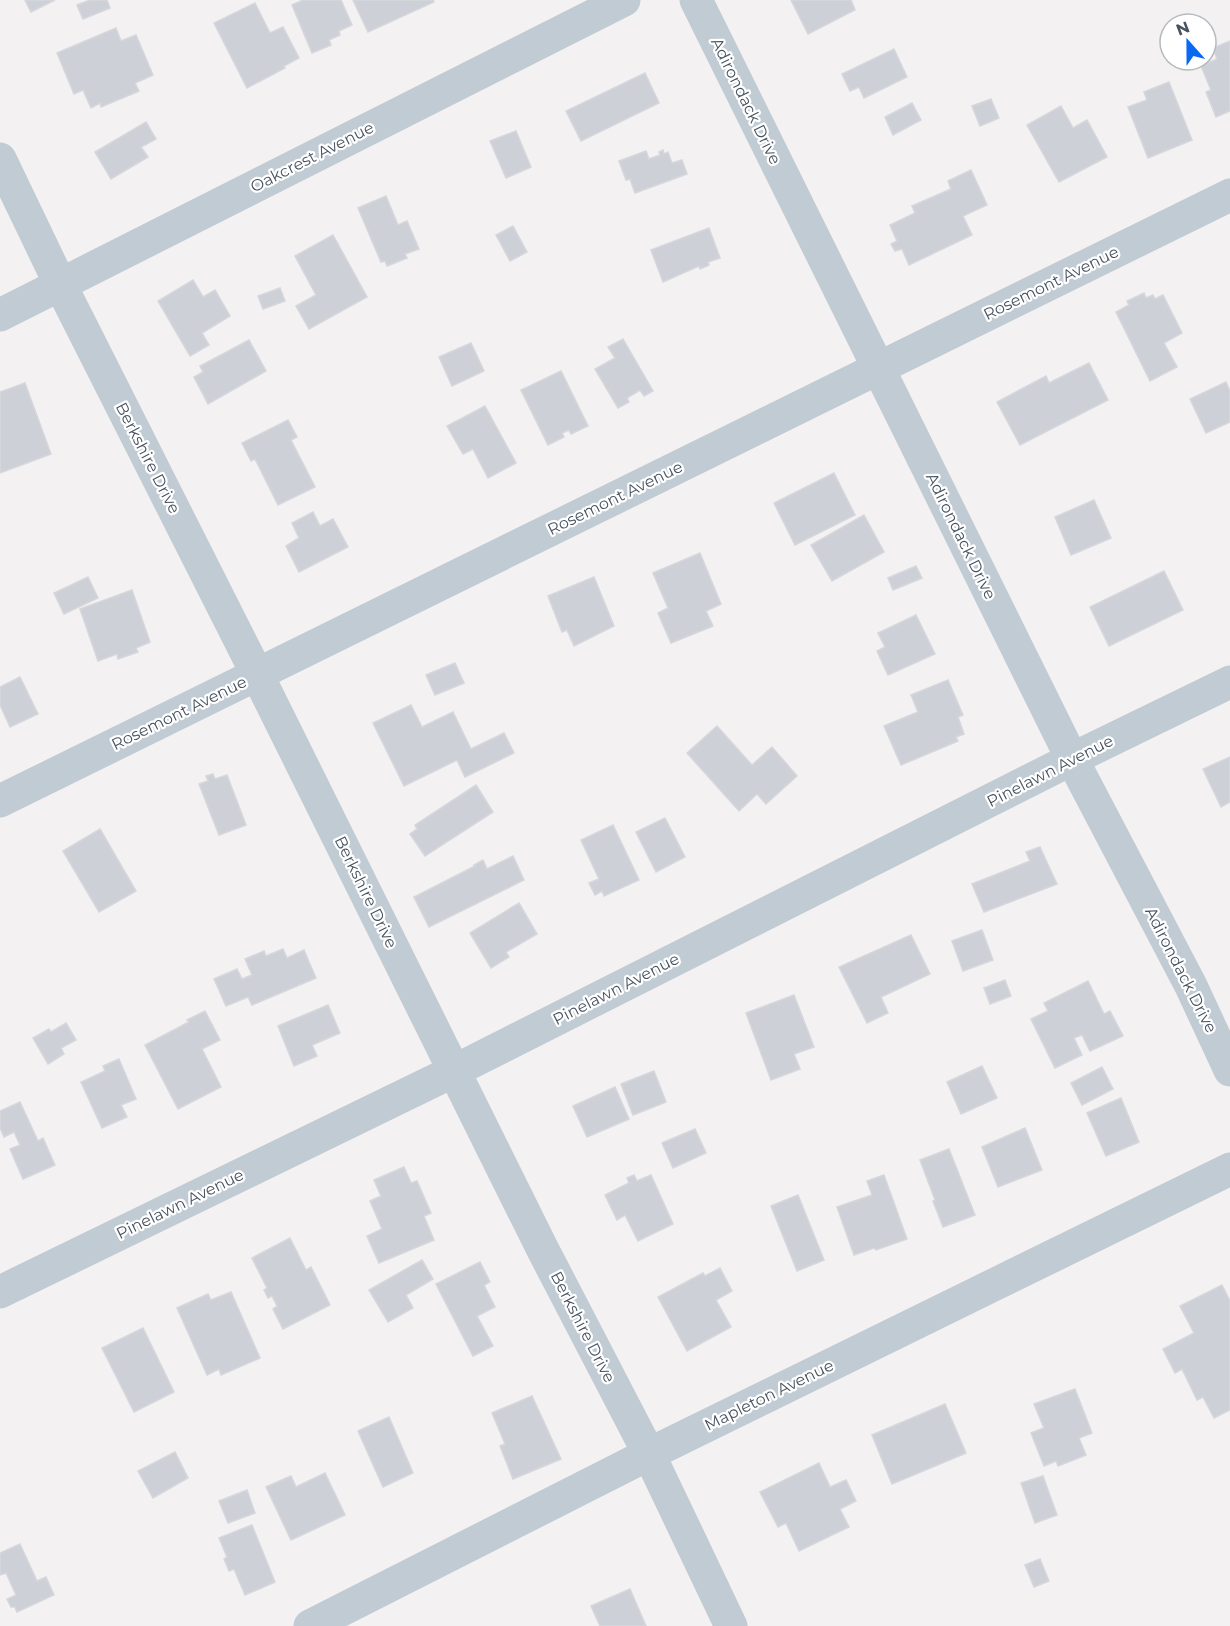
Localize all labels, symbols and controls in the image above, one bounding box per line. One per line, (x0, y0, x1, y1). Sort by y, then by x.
north arrow (1158, 12, 1218, 72)
text: N (1173, 17, 1192, 40)
street label: Adirondack Drive (707, 35, 785, 167)
street label: Oakcrest Avenue (247, 118, 377, 196)
street label: Rosemont Avenue (980, 242, 1122, 324)
street label: Berkshire Drive (112, 399, 184, 517)
street label: Rosemont Avenue (544, 457, 686, 539)
street label: Adirondack Drive (922, 470, 1000, 602)
street label: Rosemont Avenue (108, 672, 250, 754)
street label: Pinelawn Avenue (984, 731, 1116, 811)
street label: Berkshire Drive (331, 833, 401, 951)
street label: Adirondack Drive (1141, 904, 1221, 1036)
street label: Pinelawn Avenue (550, 949, 682, 1029)
street label: Pinelawn Avenue (113, 1165, 247, 1243)
street label: Berkshire Drive (547, 1268, 619, 1386)
street label: Mapleton Avenue (701, 1356, 837, 1434)

